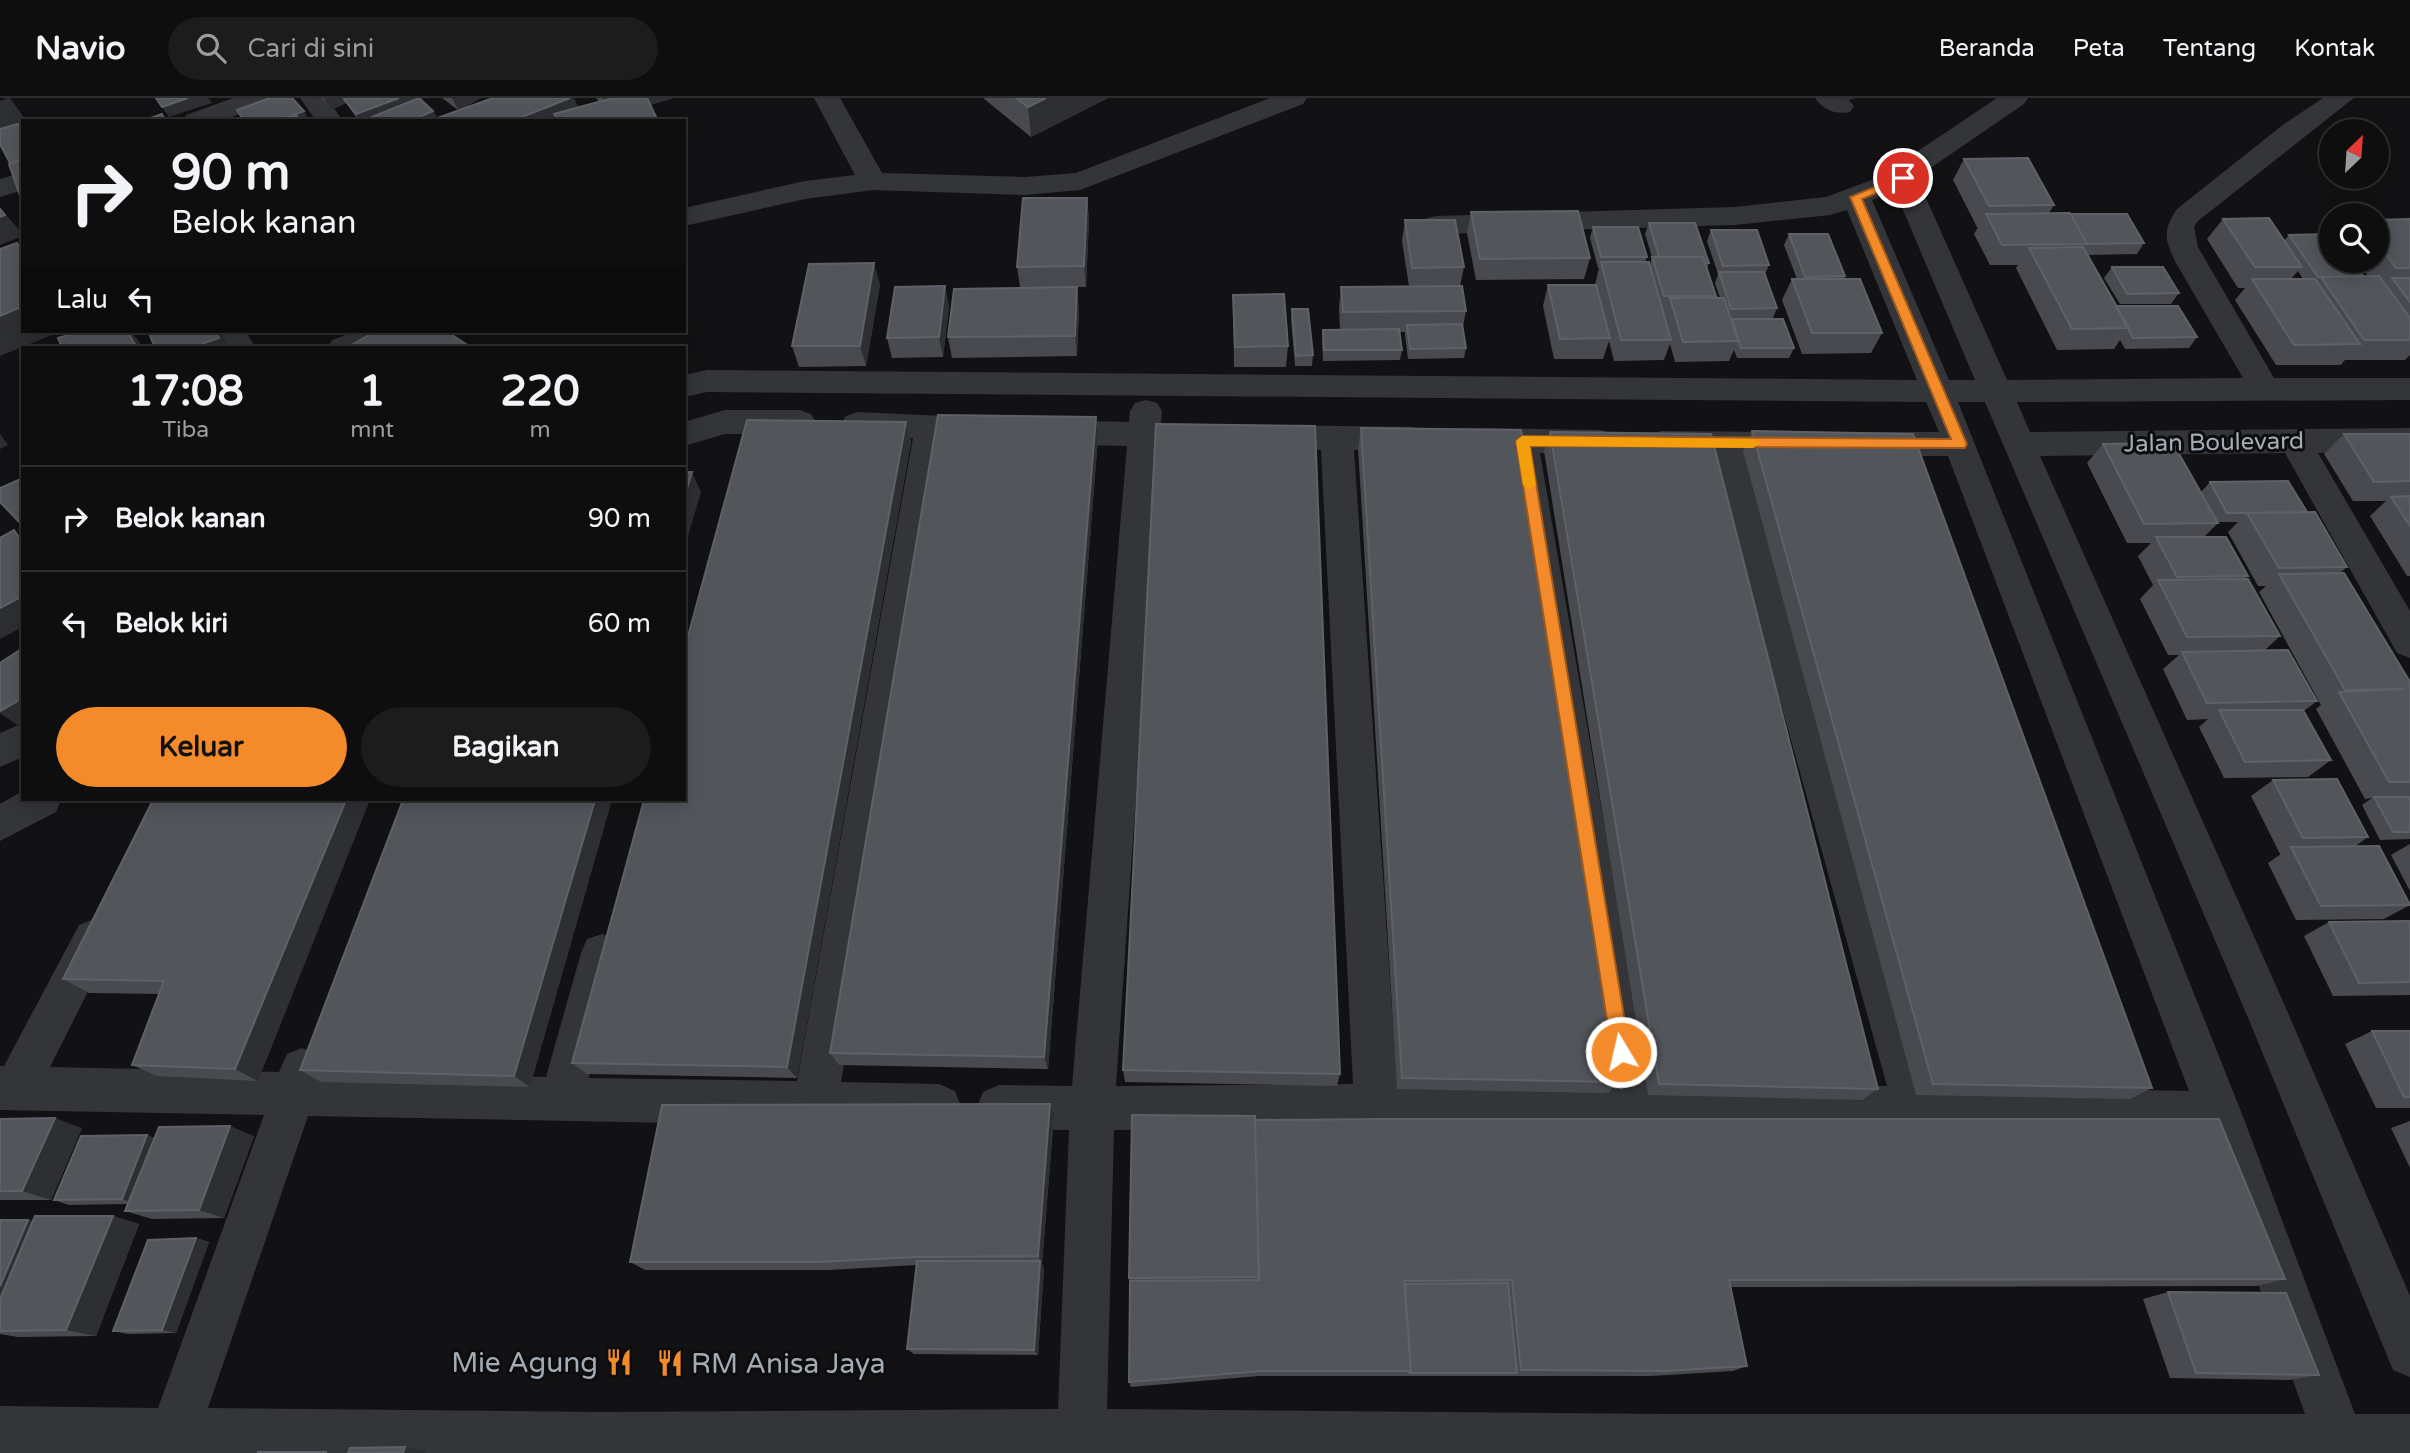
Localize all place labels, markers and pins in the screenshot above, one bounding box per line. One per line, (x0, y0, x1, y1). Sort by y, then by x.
pin (1873, 148, 1933, 208)
place label: Mie Agung (451, 1346, 598, 1380)
restaurant icon: Mie Agung (604, 1347, 634, 1377)
place label: RM Anisa Jaya (691, 1347, 886, 1381)
restaurant icon: RM Anisa Jaya (655, 1348, 685, 1378)

